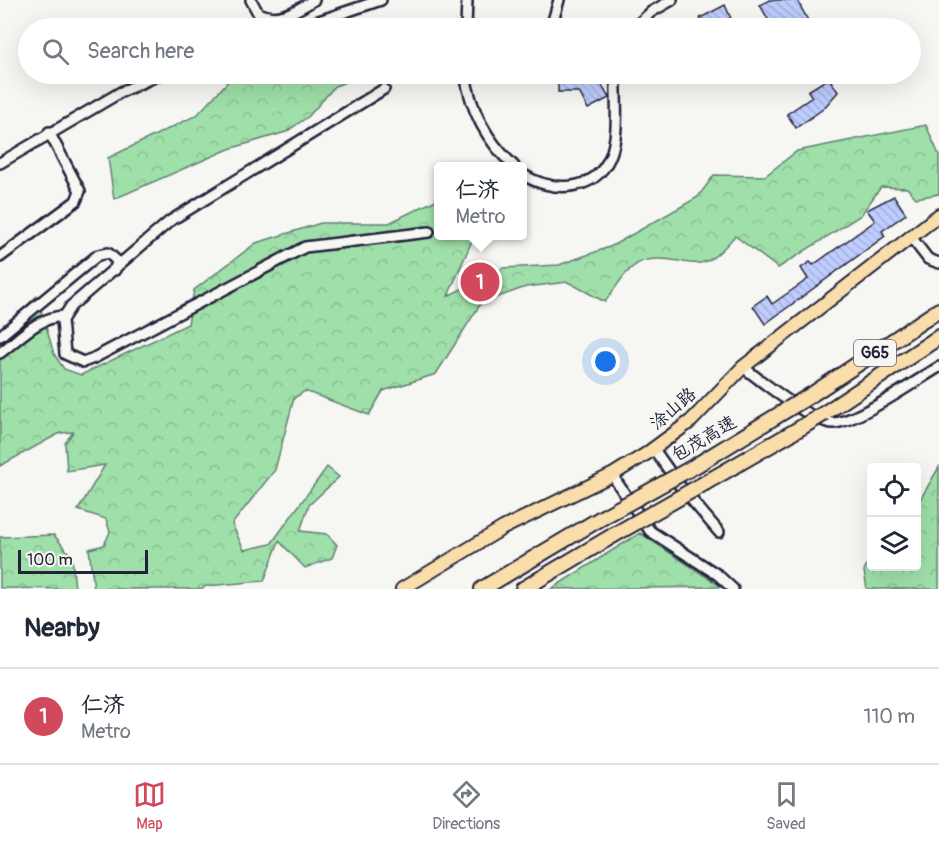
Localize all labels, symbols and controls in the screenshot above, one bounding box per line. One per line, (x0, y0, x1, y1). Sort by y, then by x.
search box (18, 18, 921, 84)
icon: search (39, 35, 72, 68)
text: Search here (87, 37, 194, 65)
popup (434, 162, 527, 240)
text: 仁济 (456, 176, 500, 204)
text: Metro (456, 204, 505, 229)
pin: 1 (460, 260, 500, 304)
road number: G65 (854, 340, 896, 366)
your location (591, 347, 620, 376)
street label: 涂山路 (645, 383, 701, 435)
street label: 包茂高速 (667, 411, 741, 467)
map controls (867, 463, 921, 571)
button: locate (867, 463, 921, 517)
button: layers (867, 517, 921, 571)
scale bar (18, 547, 148, 574)
text: 100 m (27, 550, 73, 570)
text: Nearby (24, 612, 100, 644)
text: 仁济 (81, 691, 125, 719)
text: 1 (40, 704, 47, 729)
text: 110 m (864, 704, 915, 729)
text: Metro (81, 719, 131, 744)
tab: Map (133, 778, 166, 834)
tab: Directions (432, 778, 500, 834)
tab: Saved (766, 778, 806, 834)

